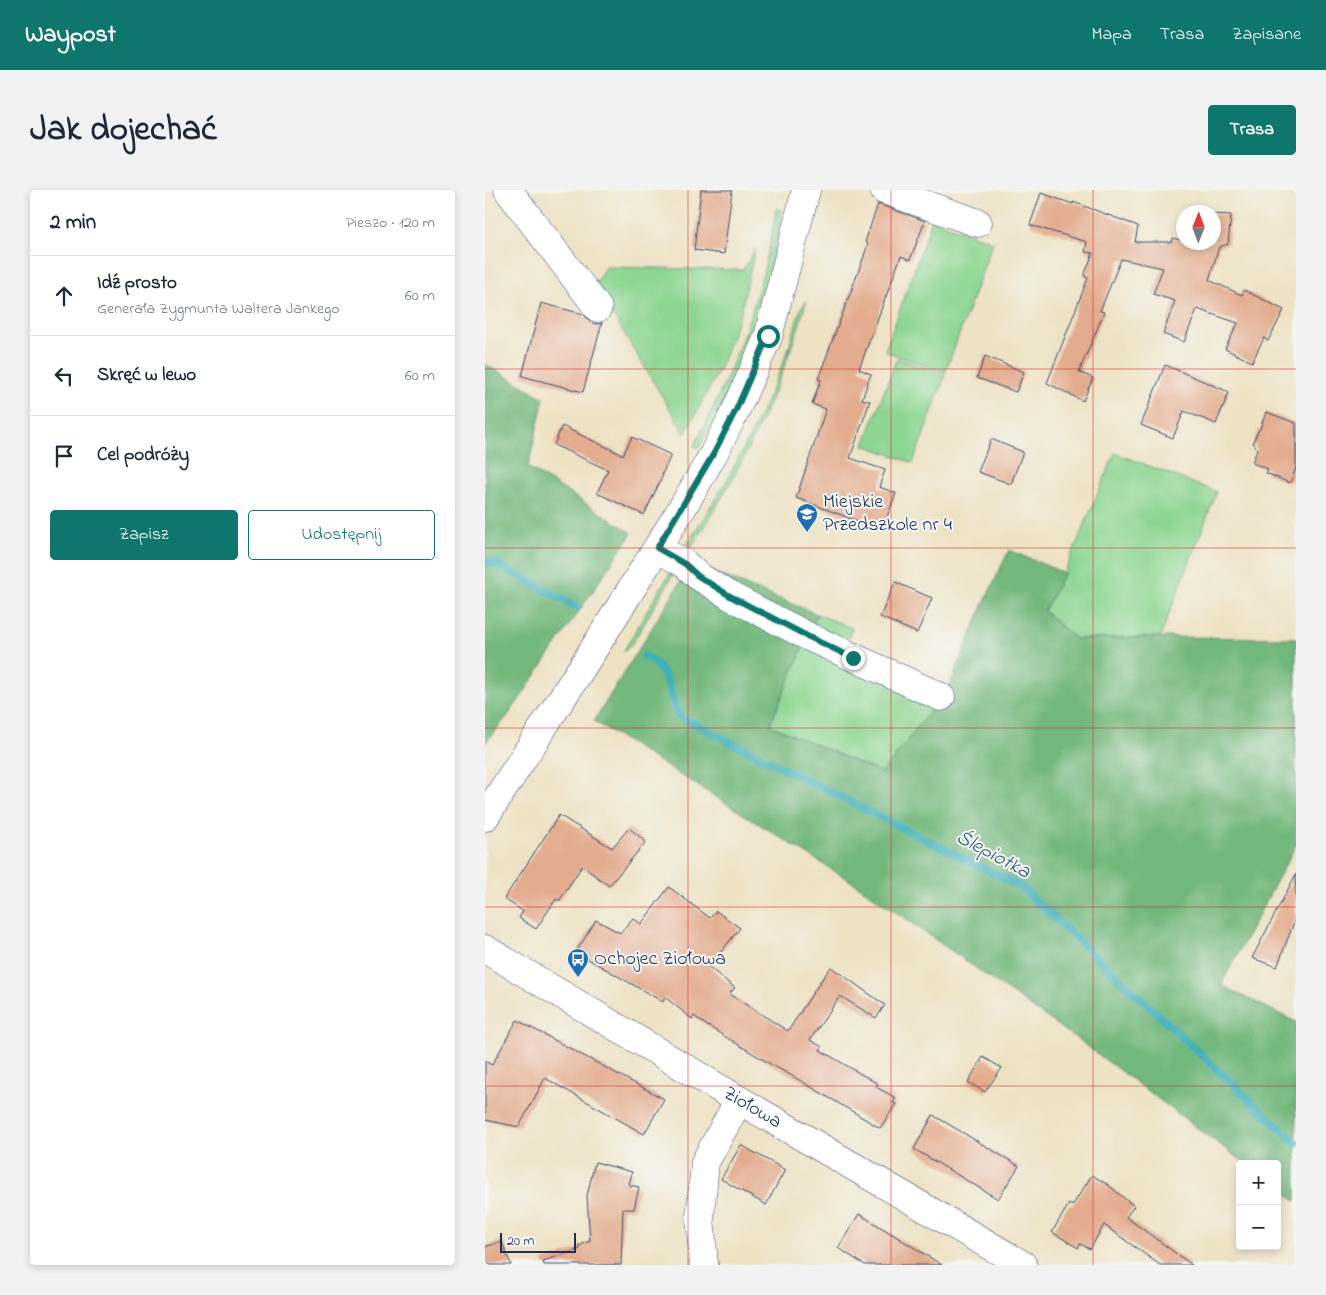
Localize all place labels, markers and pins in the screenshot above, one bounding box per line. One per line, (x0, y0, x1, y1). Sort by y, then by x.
place label: Miejskie Przedszkole nr 4 (823, 488, 952, 540)
school or university icon: Miejskie Przedszkole nr 4 (795, 502, 819, 533)
place label: Ochojec Ziołowa (594, 945, 726, 974)
bus stop icon: Ochojec Ziołowa (566, 947, 590, 978)

